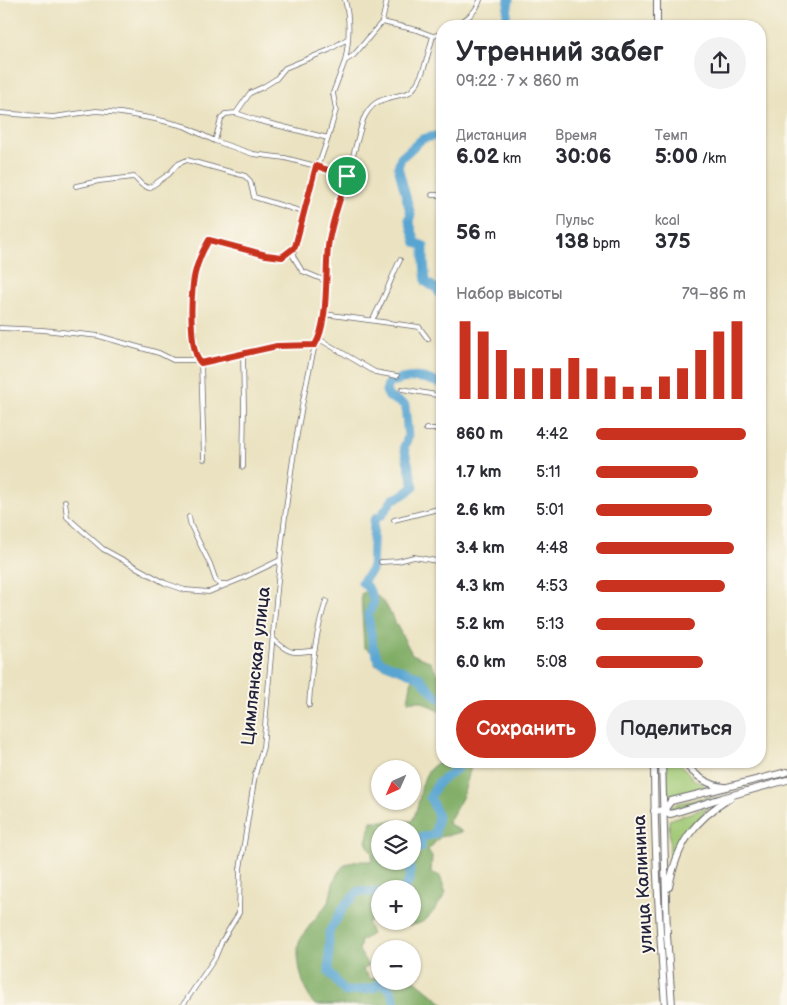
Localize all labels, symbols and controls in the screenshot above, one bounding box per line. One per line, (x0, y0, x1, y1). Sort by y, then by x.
text: Утренний забег (456, 36, 664, 69)
button: share (694, 37, 746, 89)
text: 09:22 · 7 × 860 m (456, 72, 579, 91)
text: Дистанция (456, 127, 527, 144)
text: Время (555, 127, 597, 144)
text: Темп (655, 127, 688, 144)
text: 6.02 (456, 144, 499, 169)
text: 30:06 (555, 144, 612, 169)
text: 5:00 (655, 144, 698, 169)
text: km (499, 150, 521, 167)
text: /km (698, 150, 727, 167)
pin (326, 155, 368, 197)
icon: arrive (333, 162, 361, 190)
text: Пульс (555, 212, 594, 229)
text: kcal (655, 212, 680, 229)
text: 56 (456, 220, 481, 245)
text: m (481, 226, 496, 243)
text: 138 (555, 229, 589, 254)
text: 375 (655, 229, 691, 254)
text: bpm (589, 235, 620, 252)
text: Набор высоты (456, 285, 563, 304)
text: 79–86 m (682, 285, 746, 304)
text: 860 m (456, 425, 503, 444)
text: 4:42 (536, 425, 568, 444)
text: 1.7 km (456, 463, 501, 482)
text: 5:11 (536, 463, 561, 482)
text: 2.6 km (456, 501, 505, 520)
text: 5:01 (536, 501, 564, 520)
text: 3.4 km (456, 539, 505, 558)
text: 4:48 (536, 539, 568, 558)
text: 4.3 km (456, 577, 505, 596)
text: 4:53 (536, 577, 568, 596)
street label: Цимлянская улица (237, 585, 275, 746)
text: 5.2 km (456, 615, 505, 634)
text: 5:13 (536, 615, 564, 634)
text: 6.0 km (456, 653, 506, 672)
text: 5:08 (536, 653, 567, 672)
button: Сохранить (456, 700, 596, 758)
button: Поделиться (606, 700, 746, 758)
north arrow (371, 760, 421, 810)
map controls (371, 760, 421, 990)
street label: улица Калинина (629, 814, 657, 954)
button: layers (371, 820, 421, 870)
button: + (371, 880, 421, 930)
button: − (371, 940, 421, 990)

